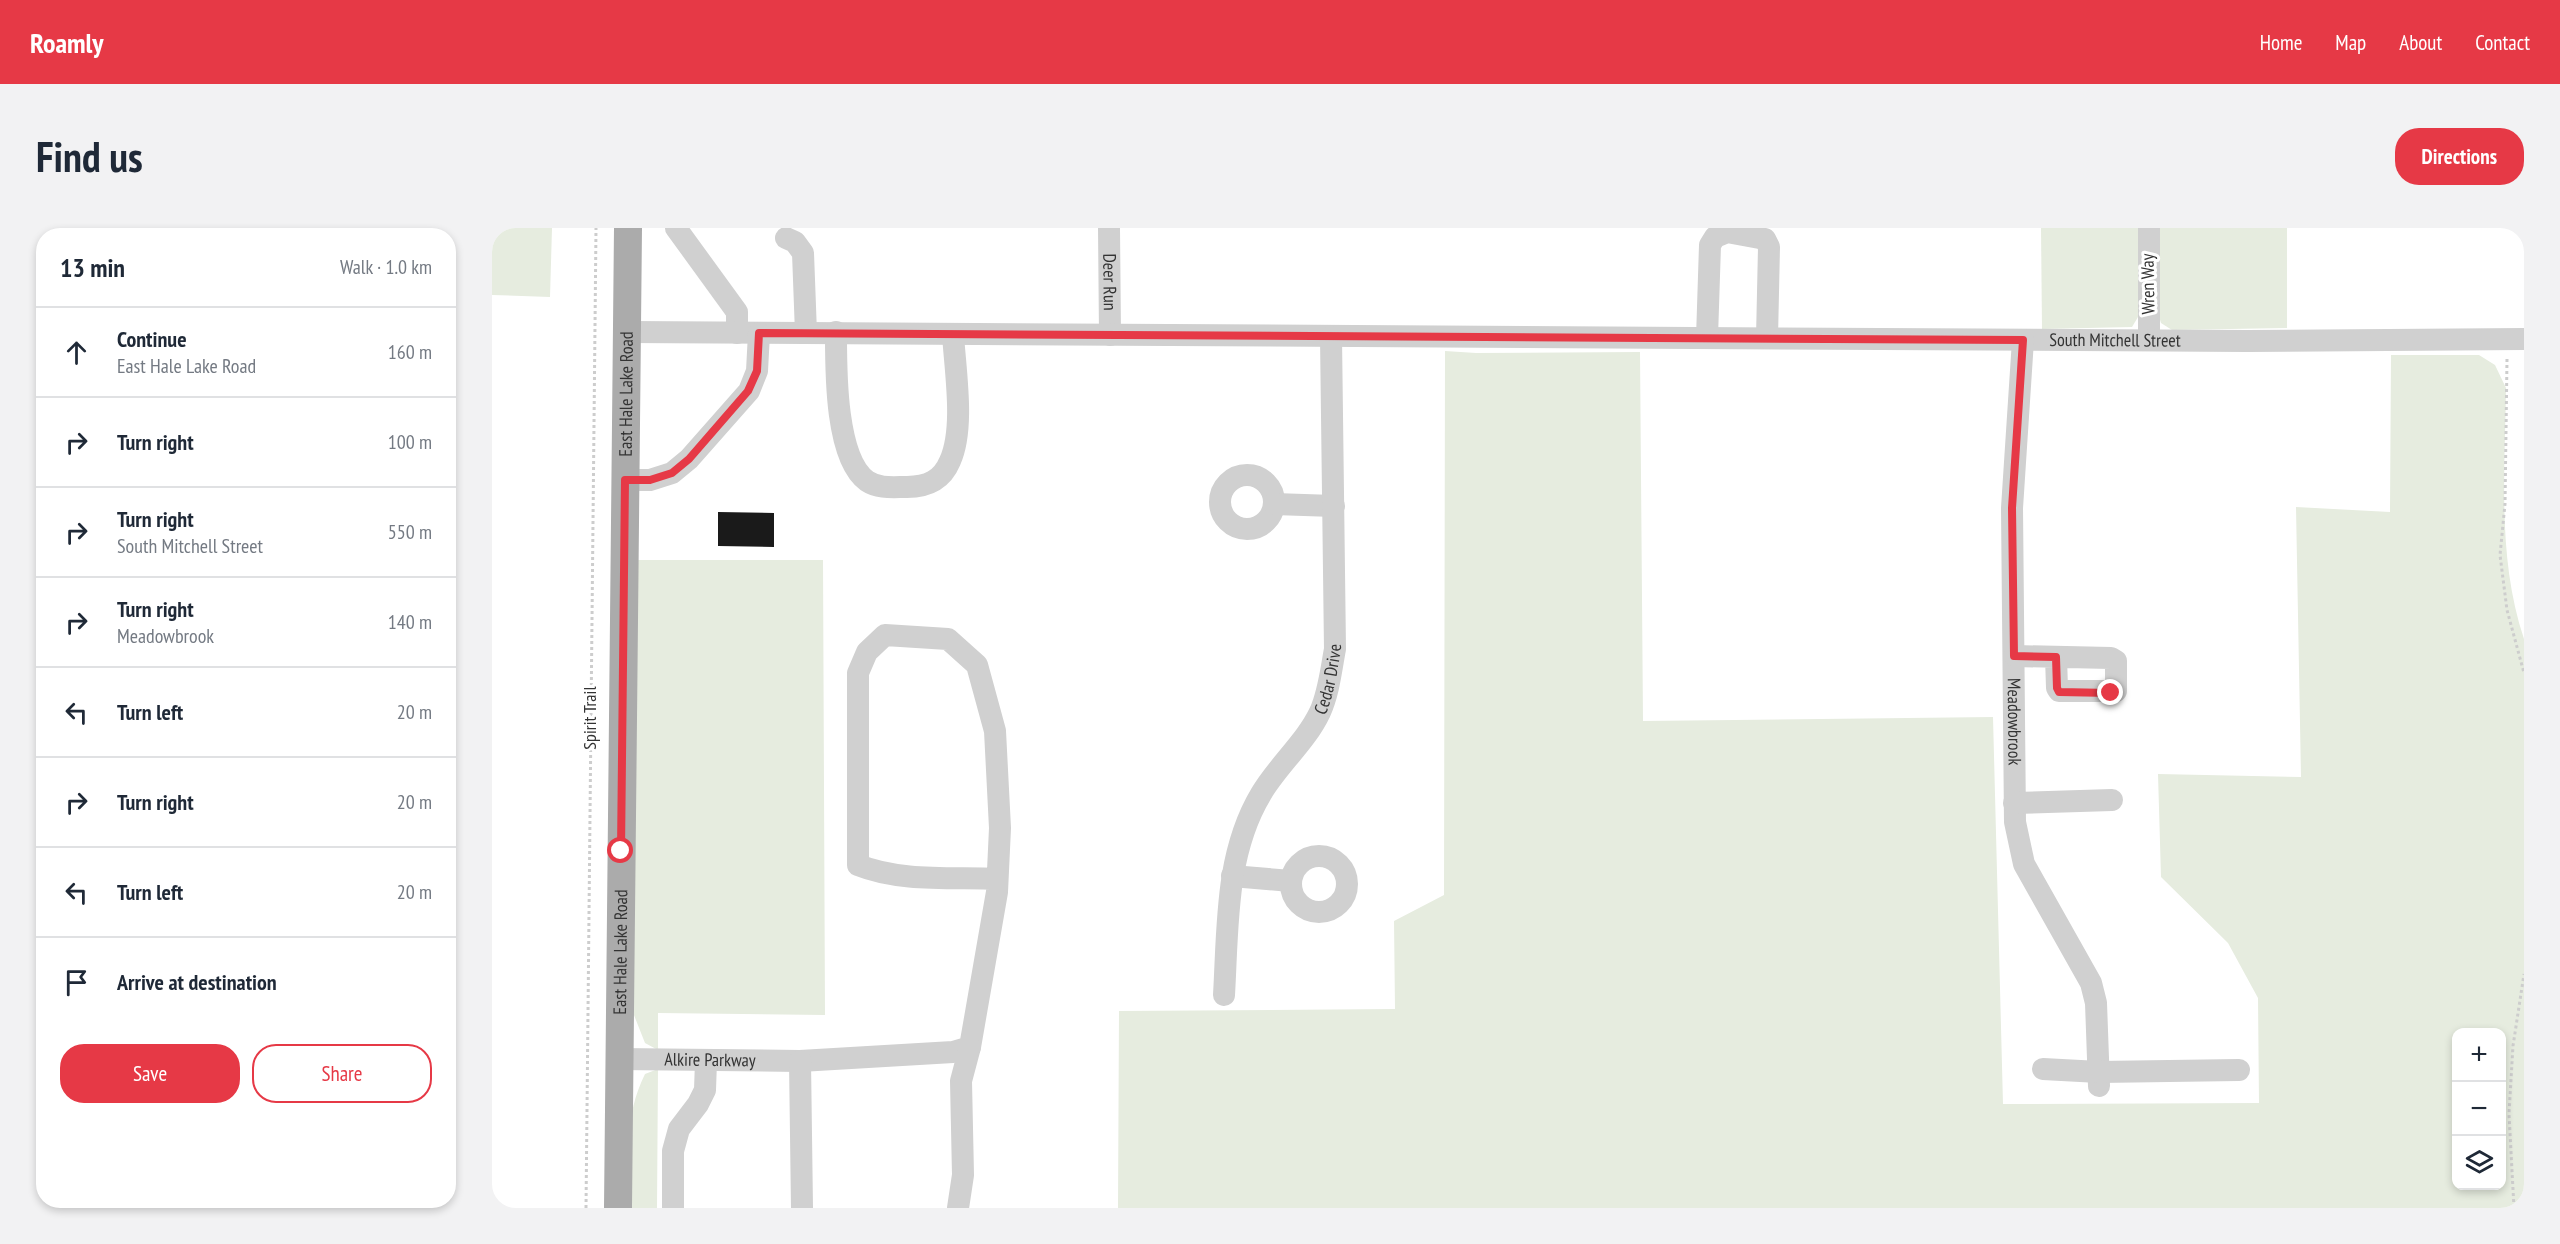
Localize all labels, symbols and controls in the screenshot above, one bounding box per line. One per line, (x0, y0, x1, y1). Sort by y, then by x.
text: Roamly (30, 24, 104, 61)
text: Home (2260, 29, 2302, 56)
text: Map (2335, 29, 2366, 56)
text: About (2399, 29, 2442, 56)
text: Contact (2475, 29, 2530, 56)
button: Directions (2395, 128, 2524, 185)
text: Find us (36, 129, 143, 184)
text: 13 min (60, 251, 125, 284)
street label: Deer Run (1098, 253, 1122, 311)
street label: Wren Way (2135, 253, 2160, 315)
text: Walk · 1.0 km (340, 254, 432, 280)
text: Continue (117, 325, 187, 353)
street label: South Mitchell Street (2049, 328, 2181, 352)
street label: East Hale Lake Road (614, 331, 638, 457)
icon: ahead (60, 336, 93, 369)
text: 160 m (388, 339, 432, 365)
text: East Hale Lake Road (117, 353, 256, 379)
icon: right (60, 426, 93, 459)
text: Turn right (117, 428, 194, 456)
text: 100 m (388, 429, 432, 455)
text: Turn right (117, 505, 194, 533)
icon: right (60, 516, 93, 549)
text: 550 m (388, 519, 432, 545)
text: South Mitchell Street (117, 533, 263, 559)
text: Turn right (117, 595, 194, 623)
icon: right (60, 606, 93, 639)
text: 140 m (388, 609, 432, 635)
text: Meadowbrook (117, 623, 214, 649)
street label: Cedar Drive (1308, 644, 1346, 718)
street label: Meadowbrook (2003, 678, 2026, 765)
route end (2097, 679, 2123, 705)
street label: Spirit Trail (578, 686, 601, 750)
icon: left (60, 696, 93, 729)
text: Turn left (117, 698, 183, 726)
text: 20 m (397, 699, 432, 725)
icon: right (60, 786, 93, 819)
text: Turn right (117, 788, 194, 816)
text: 20 m (397, 789, 432, 815)
route start (607, 837, 633, 863)
icon: left (60, 876, 93, 909)
text: Turn left (117, 878, 183, 906)
text: 20 m (397, 879, 432, 905)
street label: East Hale Lake Road (608, 889, 632, 1015)
icon: arrive (60, 966, 93, 999)
text: Arrive at destination (117, 968, 277, 996)
map controls (2452, 1028, 2506, 1190)
button: + (2452, 1028, 2506, 1082)
button: Save (60, 1044, 240, 1103)
button: Share (252, 1044, 432, 1103)
street label: Alkire Parkway (664, 1048, 756, 1072)
button: − (2452, 1082, 2506, 1136)
button: layers (2452, 1136, 2506, 1190)

